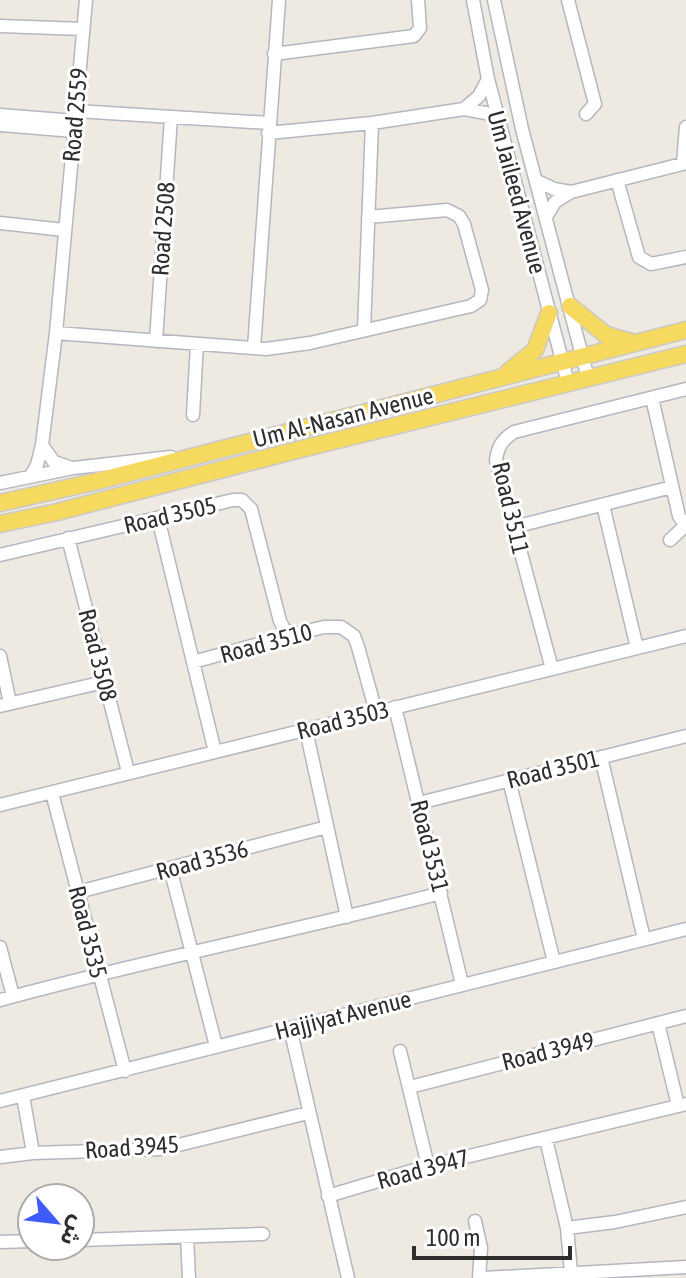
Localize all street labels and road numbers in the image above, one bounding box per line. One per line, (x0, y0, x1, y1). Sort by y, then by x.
street label: Road 2559 (57, 67, 93, 163)
street label: Um Jaileed Avenue (482, 107, 552, 277)
street label: Road 2508 (146, 181, 180, 277)
street label: Um Al-Nasan Avenue (250, 382, 436, 452)
street label: Road 3511 (487, 459, 535, 557)
street label: Road 3505 (121, 491, 219, 539)
street label: Road 3508 (74, 606, 122, 704)
street label: Road 3510 (217, 618, 315, 668)
street label: Road 3503 (294, 696, 392, 744)
street label: Road 3501 (504, 745, 602, 793)
street label: Road 3531 (406, 797, 454, 895)
street label: Road 3536 (153, 835, 251, 885)
street label: Road 3535 (64, 883, 112, 981)
street label: Hajjiyat Avenue (272, 985, 414, 1045)
street label: Road 3949 (499, 1027, 597, 1075)
street label: Road 3945 (84, 1130, 180, 1164)
street label: Road 3947 (374, 1144, 472, 1194)

